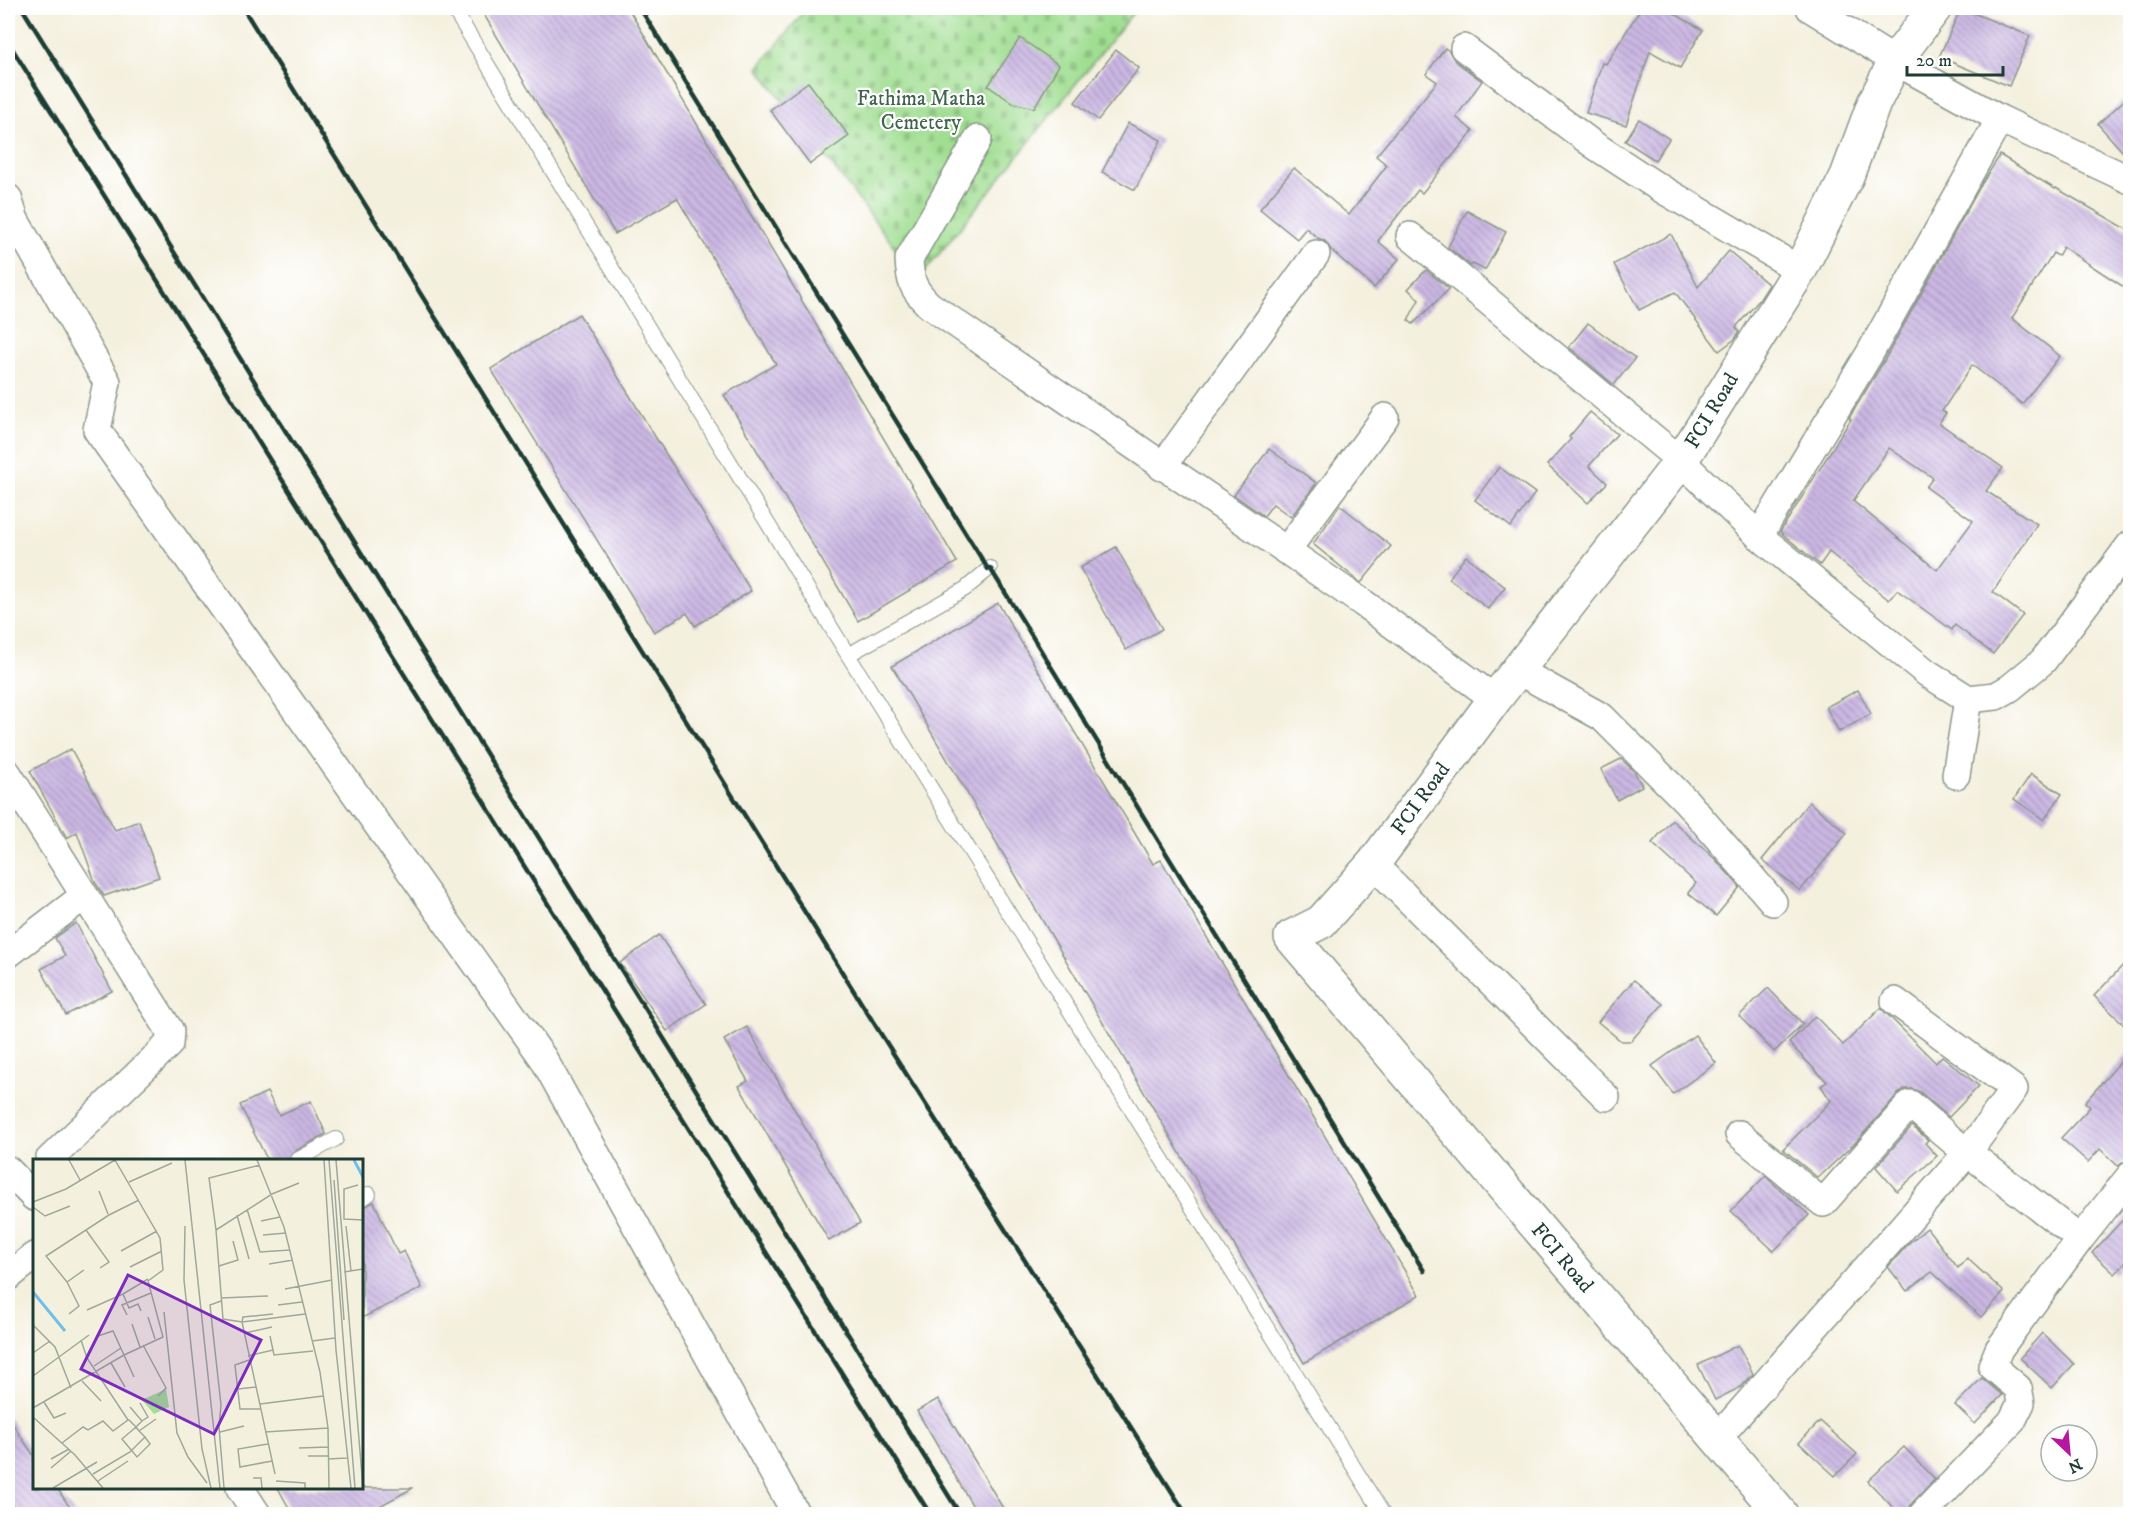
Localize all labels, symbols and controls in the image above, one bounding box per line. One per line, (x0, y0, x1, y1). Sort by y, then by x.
scale bar (1907, 39, 2003, 77)
text: 20 m (1916, 50, 1952, 72)
park label: Fathima Matha Cemetery (857, 86, 985, 136)
street label: FCI Road (1679, 368, 1745, 453)
street label: FCI Road (1386, 757, 1456, 840)
inset map (33, 1159, 363, 1489)
street label: FCI Road (1525, 1218, 1599, 1299)
north arrow (2039, 1423, 2099, 1483)
text: N (2065, 1454, 2085, 1477)

